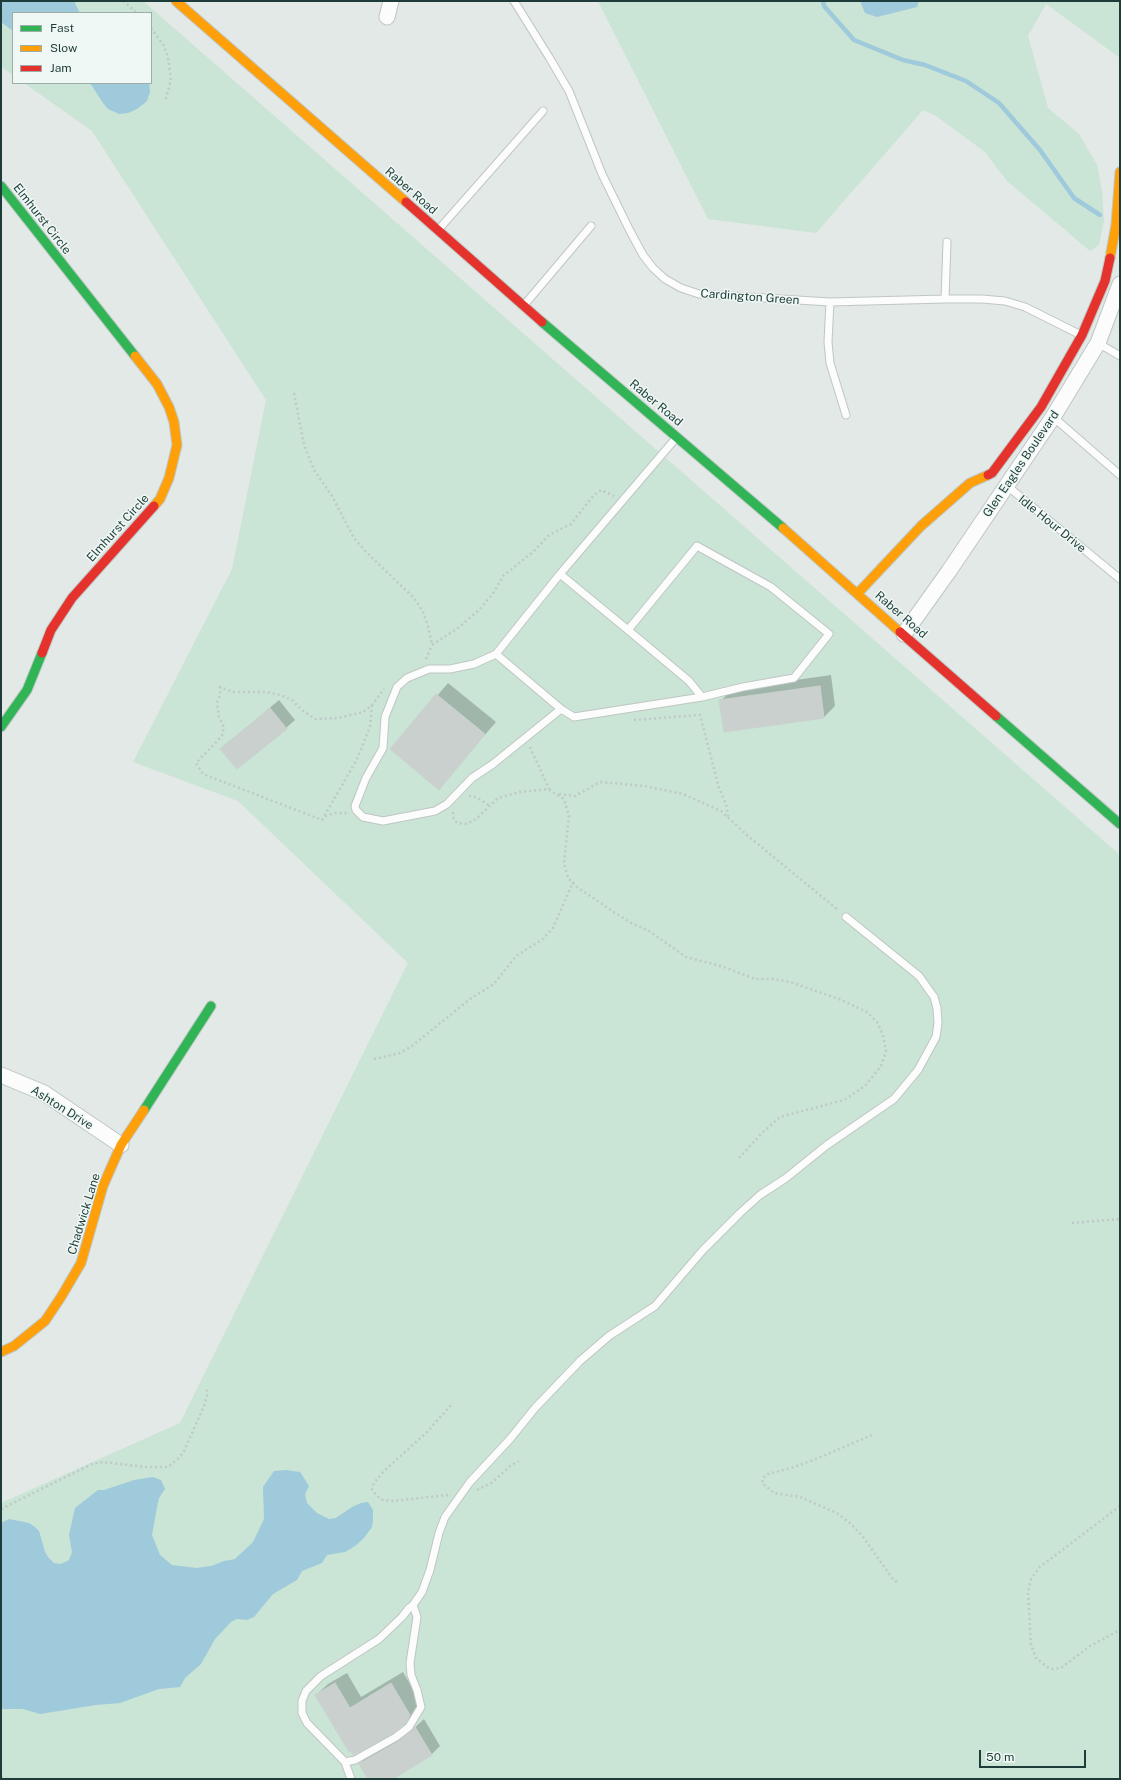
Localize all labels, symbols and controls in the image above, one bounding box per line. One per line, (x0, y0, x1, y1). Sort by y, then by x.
legend (12, 12, 152, 84)
text: Fast (50, 21, 74, 35)
text: Slow (50, 41, 77, 55)
text: Jam (50, 61, 72, 75)
street label: Raber Road (382, 164, 440, 218)
street label: Elmhurst Circle (10, 181, 74, 257)
street label: Cardington Green (700, 286, 800, 308)
street label: Raber Road (627, 377, 685, 429)
street label: Glen Eagles Boulevard (980, 408, 1062, 520)
street label: Elmhurst Circle (84, 491, 152, 565)
street label: Idle Hour Drive (1015, 492, 1089, 556)
street label: Raber Road (872, 588, 930, 642)
street label: Ashton Drive (28, 1083, 96, 1133)
street label: Chadwick Lane (65, 1172, 103, 1256)
scale bar (981, 1742, 1088, 1768)
text: 50 m (986, 1750, 1014, 1764)

